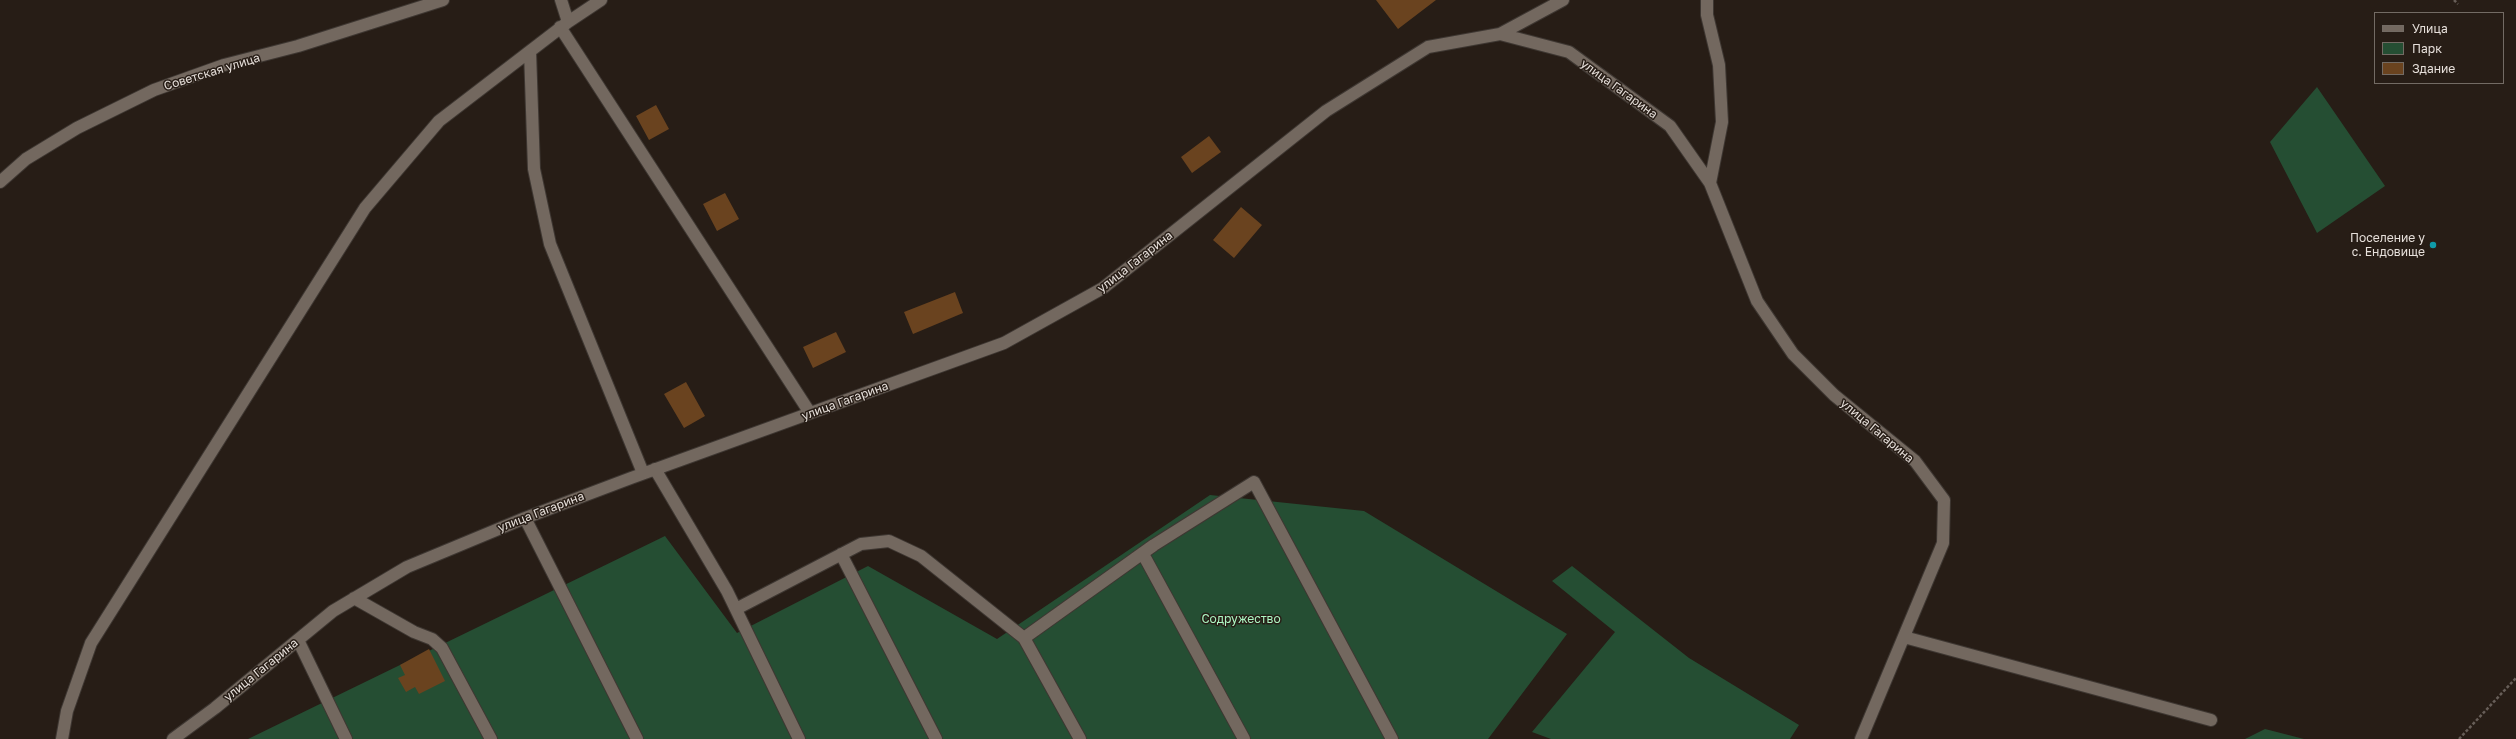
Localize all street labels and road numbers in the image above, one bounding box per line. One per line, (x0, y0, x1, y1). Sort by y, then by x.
street label: Советская улица (162, 51, 262, 93)
street label: улица Гагарина (1578, 56, 1660, 122)
street label: улица Гагарина (1095, 228, 1175, 296)
street label: улица Гагарина (800, 379, 890, 423)
street label: улица Гагарина (1837, 396, 1917, 466)
street label: улица Гагарина (496, 489, 586, 535)
street label: улица Гагарина (221, 636, 301, 704)

